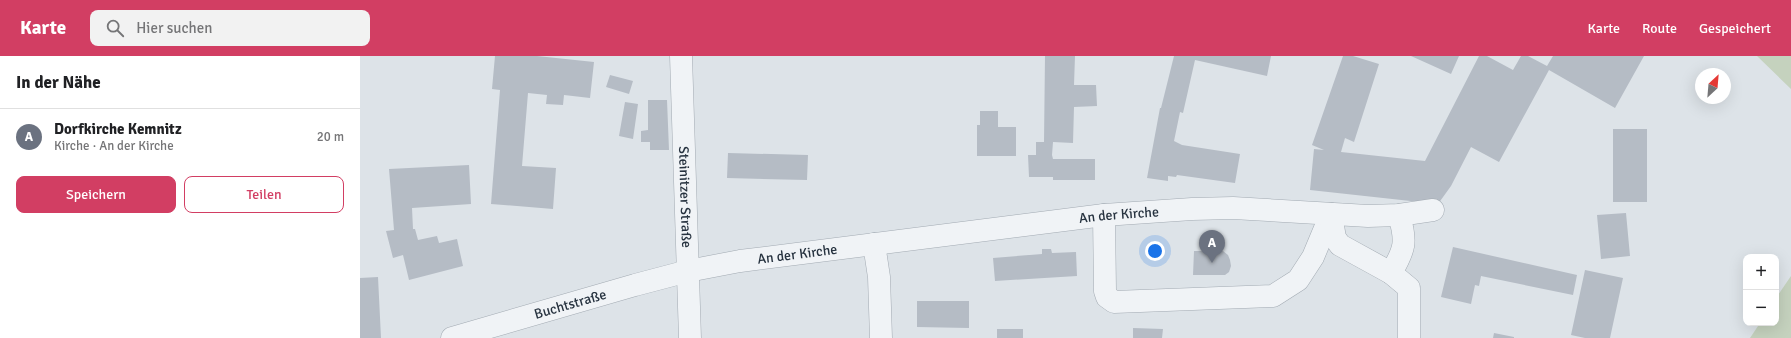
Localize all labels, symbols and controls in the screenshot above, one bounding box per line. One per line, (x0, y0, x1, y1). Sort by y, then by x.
search box (90, 10, 370, 46)
text: Karte (20, 16, 66, 40)
icon: search (104, 17, 126, 39)
text: Hier suchen (136, 19, 212, 37)
text: Karte (1587, 20, 1620, 37)
text: Route (1642, 20, 1677, 37)
text: Gespeichert (1699, 20, 1771, 37)
north arrow (1695, 68, 1731, 104)
text: In der Nähe (16, 72, 101, 93)
text: Dorfkirche Kemnitz (54, 120, 182, 138)
text: A (25, 129, 33, 145)
text: 20 m (317, 129, 344, 145)
text: Kirche · An der Kirche (54, 138, 174, 154)
street label: Steinitzer Straße (675, 146, 695, 248)
button: Speichern (16, 176, 176, 213)
button: Teilen (184, 176, 344, 213)
street label: An der Kirche (1078, 203, 1159, 227)
pin: A (1199, 230, 1225, 263)
street label: An der Kirche (756, 241, 838, 268)
your location (1145, 241, 1165, 261)
map controls (1743, 254, 1779, 326)
button: + (1743, 254, 1779, 290)
street label: Buchtstraße (532, 286, 608, 323)
button: − (1743, 290, 1779, 326)

